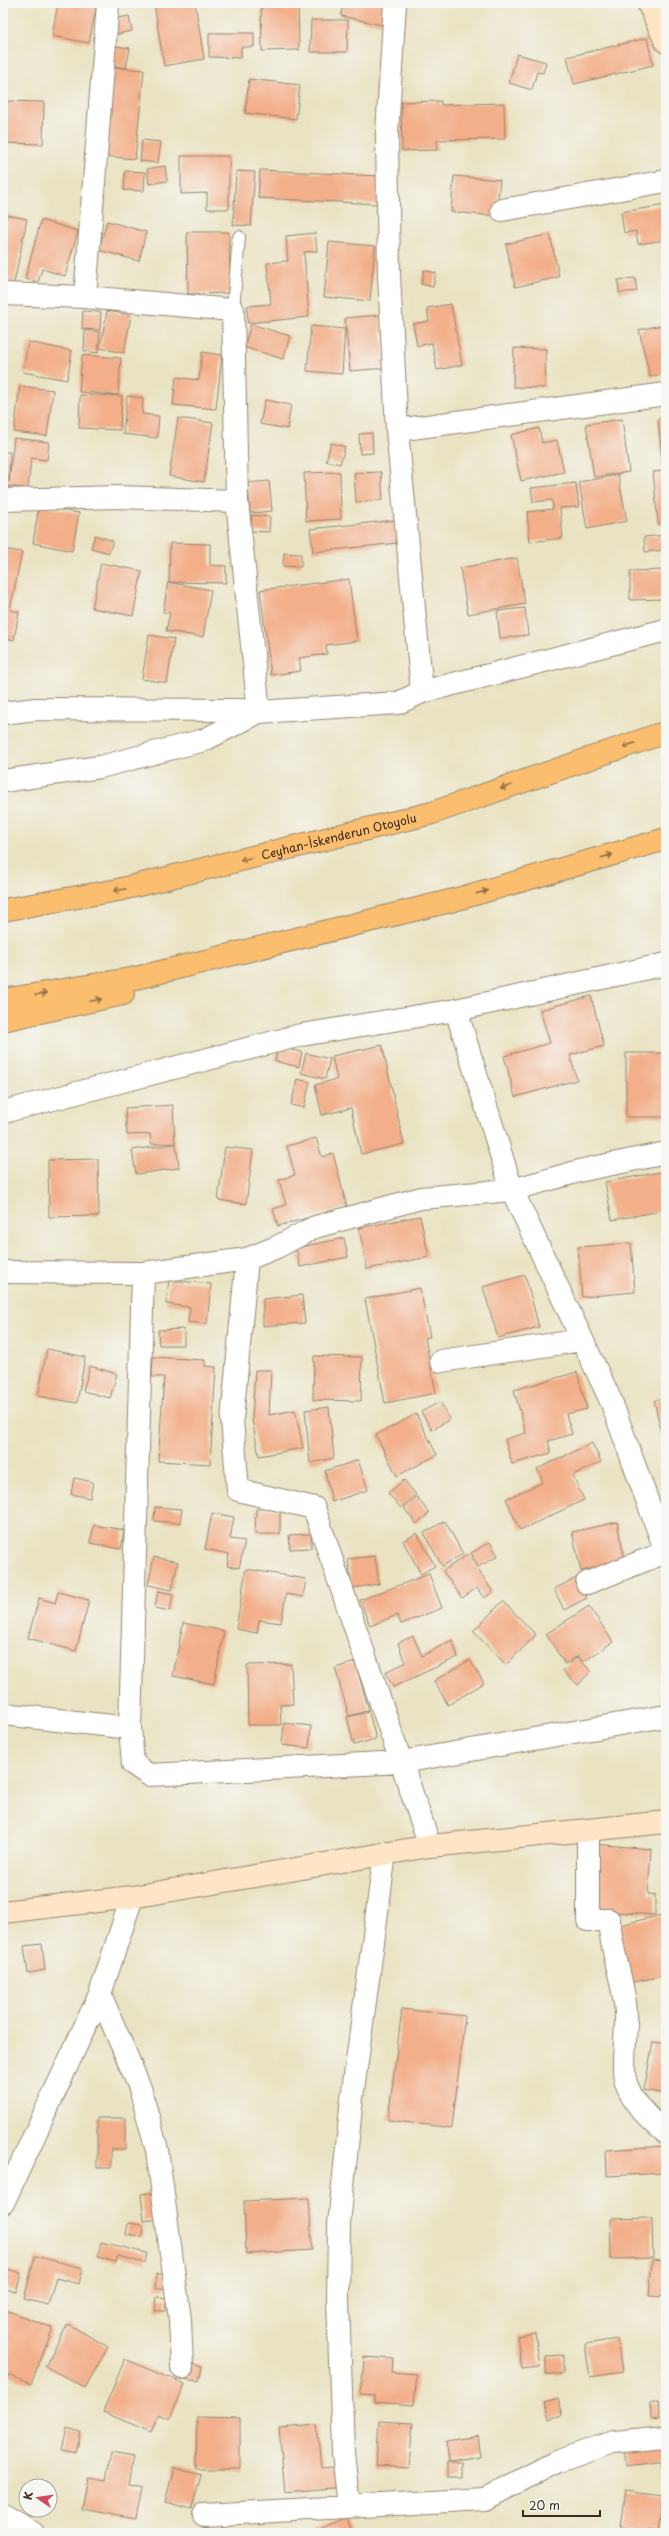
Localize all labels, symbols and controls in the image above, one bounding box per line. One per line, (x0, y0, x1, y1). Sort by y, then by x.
one-way arrow (624, 741, 636, 749)
one-way arrow (501, 784, 513, 792)
street label: Ceyhan-İskenderun Otoyolu (259, 808, 418, 864)
one-way arrow (600, 852, 613, 859)
one-way arrow (240, 855, 253, 863)
one-way arrow (114, 886, 127, 894)
one-way arrow (475, 888, 488, 895)
one-way arrow (35, 990, 48, 998)
one-way arrow (89, 996, 102, 1004)
north arrow (18, 2478, 58, 2518)
text: K (19, 2490, 37, 2501)
scale bar (523, 2492, 600, 2518)
text: 20 m (529, 2496, 560, 2514)

